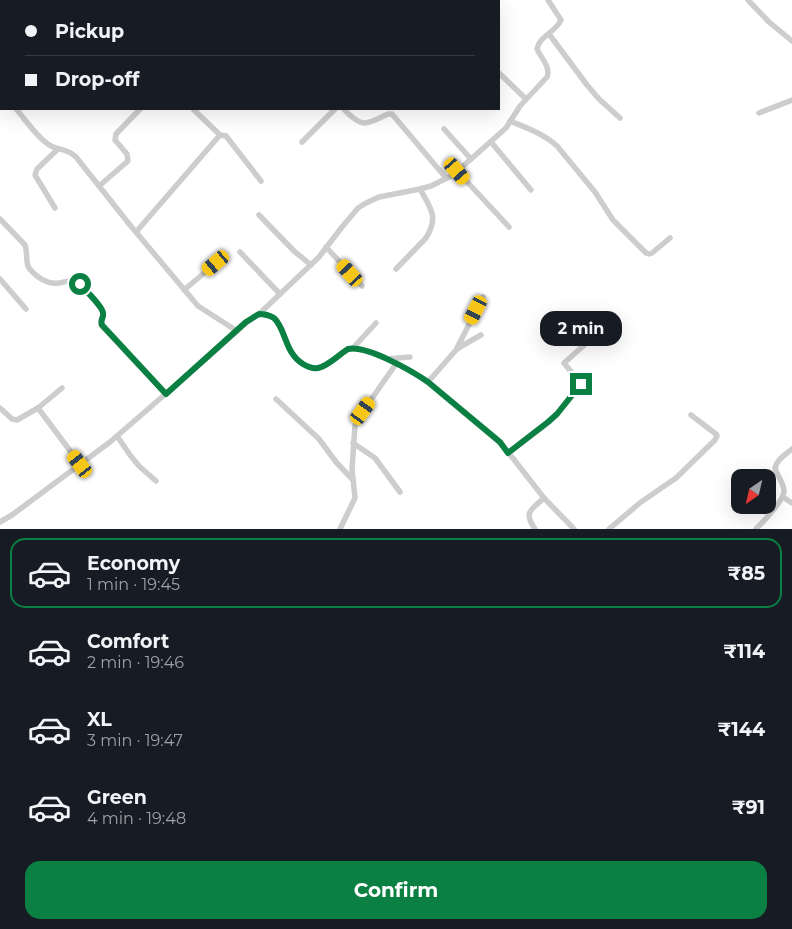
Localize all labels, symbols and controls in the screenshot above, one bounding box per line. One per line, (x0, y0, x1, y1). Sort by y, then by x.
text: Pickup (55, 20, 124, 43)
text: Drop-off (55, 68, 139, 91)
car (441, 155, 472, 187)
car (199, 248, 232, 278)
car (334, 257, 365, 289)
route start (69, 273, 91, 295)
car (462, 293, 489, 327)
callout: 2 min (540, 312, 622, 346)
text: 2 min (558, 319, 604, 338)
route end (570, 373, 592, 395)
car (348, 394, 377, 428)
car (64, 448, 95, 480)
north arrow (731, 469, 776, 514)
map controls (731, 469, 776, 514)
icon: car (27, 551, 72, 596)
text: Economy (87, 552, 180, 575)
text: ₹85 (727, 562, 765, 585)
text: 1 min · 19:45 (87, 575, 180, 594)
icon: car (27, 629, 72, 674)
text: Comfort (87, 630, 169, 653)
text: ₹114 (723, 640, 765, 663)
text: 2 min · 19:46 (87, 653, 184, 672)
icon: car (27, 707, 72, 752)
text: XL (87, 708, 112, 731)
text: ₹144 (717, 718, 765, 741)
text: 3 min · 19:47 (87, 731, 183, 750)
icon: car (27, 785, 72, 830)
text: Green (87, 786, 147, 809)
text: ₹91 (732, 796, 765, 819)
text: 4 min · 19:48 (87, 809, 186, 828)
button: Confirm (25, 861, 767, 919)

